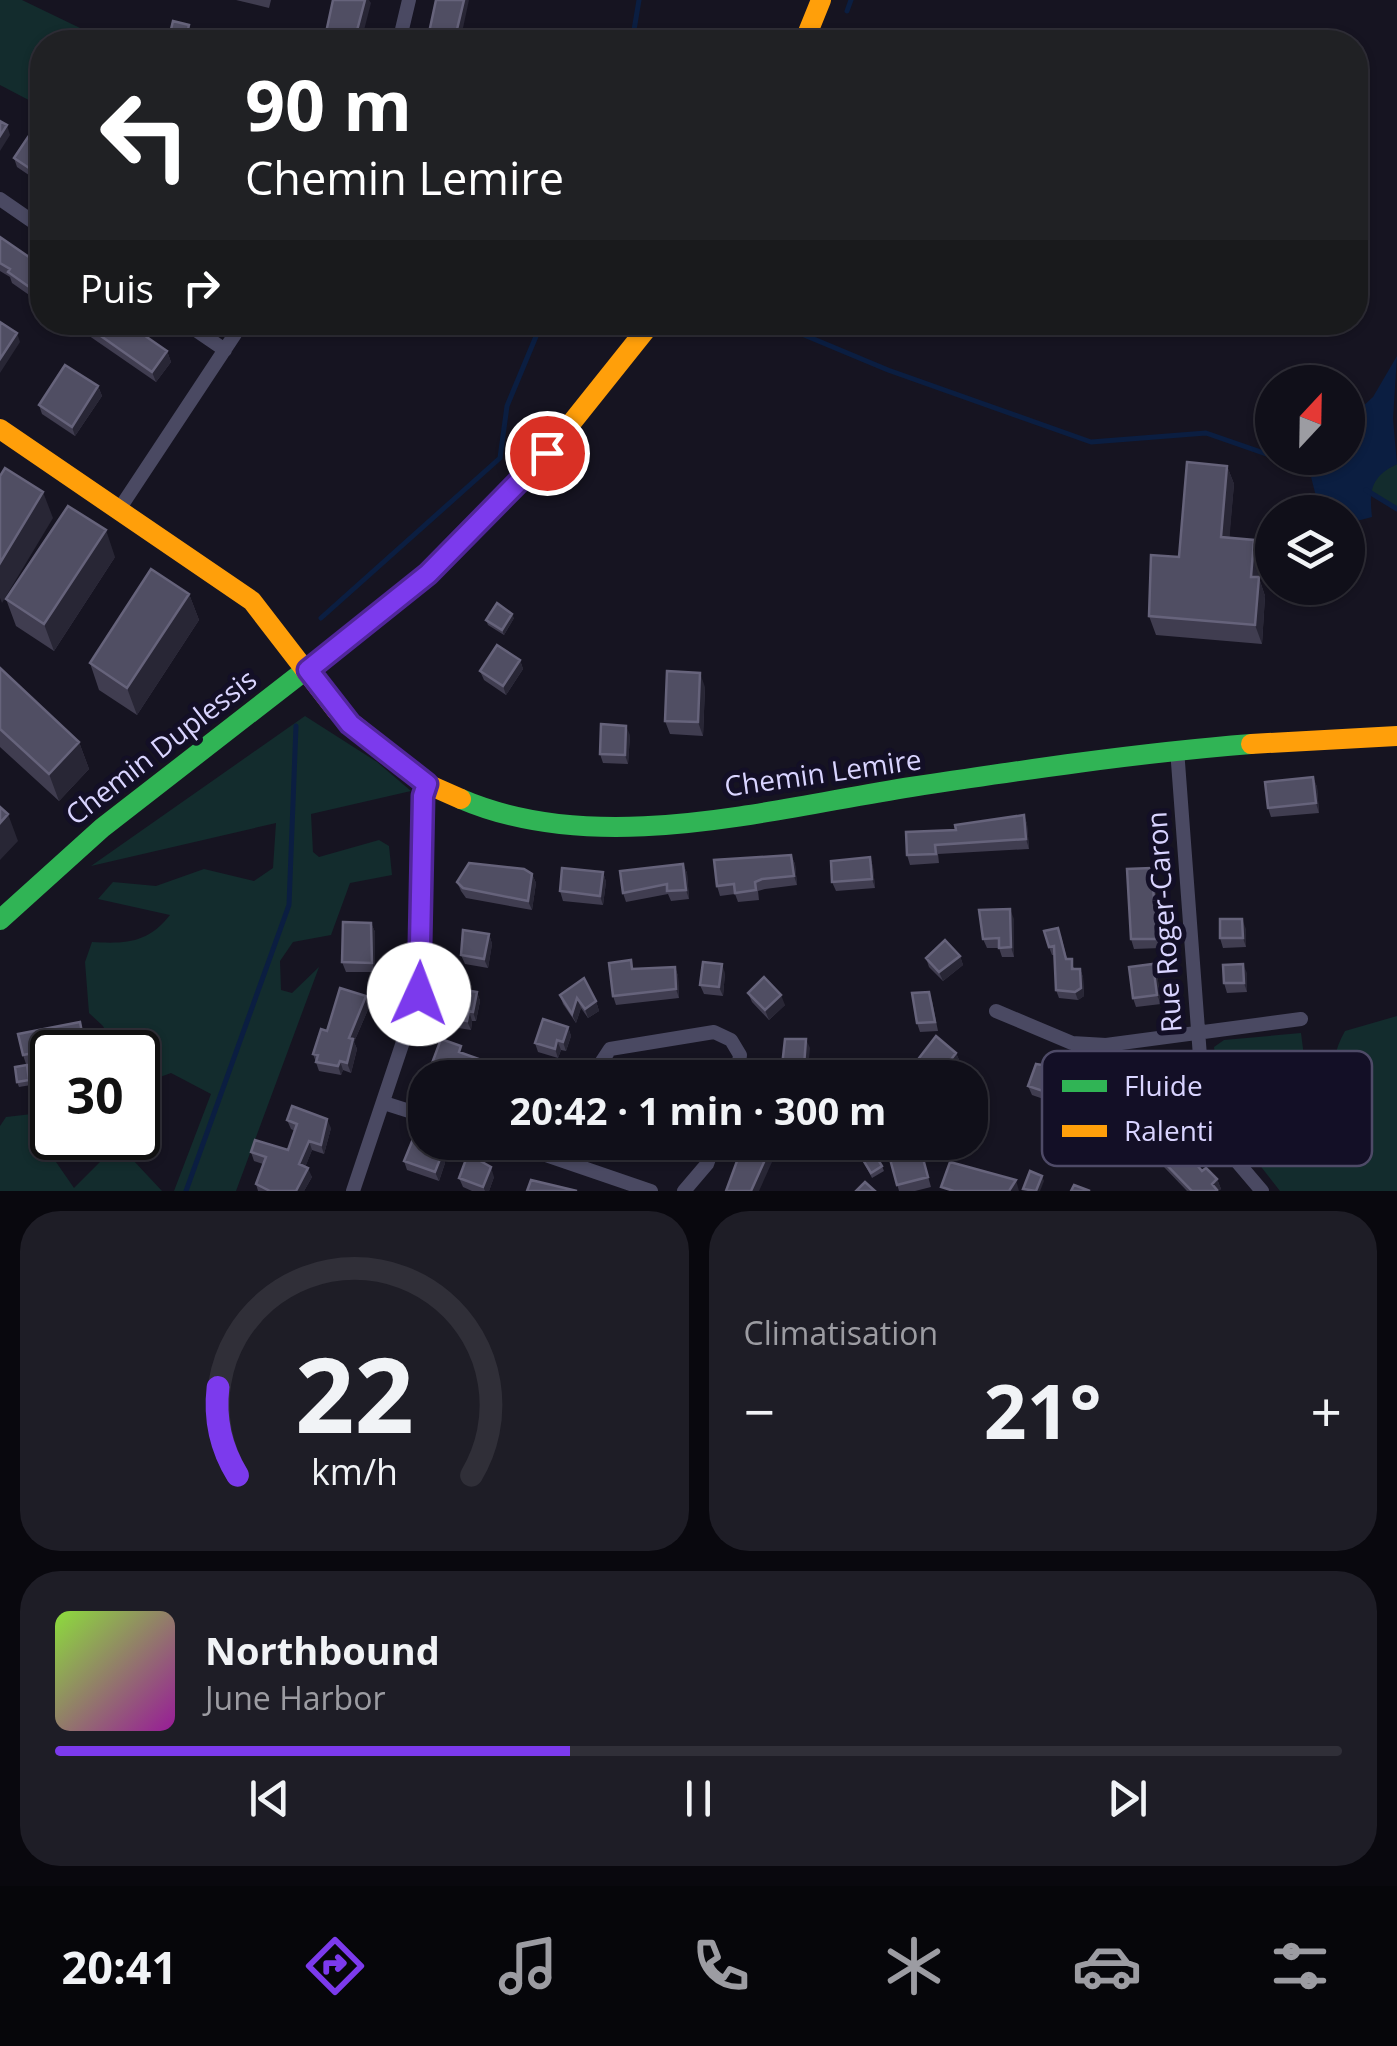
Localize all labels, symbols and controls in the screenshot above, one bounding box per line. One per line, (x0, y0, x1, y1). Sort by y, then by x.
text: 90 m (245, 56, 412, 152)
icon: left (80, 70, 210, 200)
text: Chemin Lemire (245, 147, 564, 208)
icon: right (174, 260, 229, 315)
text: Puis (80, 262, 154, 314)
north arrow (1255, 365, 1365, 475)
map controls (1255, 365, 1365, 605)
pin (505, 411, 590, 496)
icon: arrive (520, 426, 575, 481)
button: layers (1255, 495, 1365, 605)
street label: Chemin Duplessis (57, 660, 264, 833)
street label: Chemin Lemire (722, 739, 924, 805)
street label: Rue Roger-Caron (1136, 810, 1190, 1034)
position arrow (367, 942, 471, 1046)
speed limit sign: 30 (30, 1030, 160, 1160)
legend (1042, 1051, 1372, 1166)
text: Fluide (1124, 1066, 1203, 1104)
text: 20:42 · 1 min · 300 m (510, 1084, 886, 1136)
text: Ralenti (1124, 1111, 1214, 1149)
text: Climatisation (744, 1311, 938, 1354)
text: 22 (295, 1322, 414, 1463)
text: 21° (984, 1359, 1102, 1461)
text: − (744, 1373, 775, 1448)
text: + (1311, 1373, 1342, 1448)
text: km/h (311, 1447, 398, 1495)
text: Northbound (205, 1624, 440, 1676)
text: June Harbor (205, 1676, 385, 1719)
icon: previous (242, 1771, 297, 1826)
icon: pause (671, 1771, 726, 1826)
icon: next (1100, 1771, 1155, 1826)
icon: directions (300, 1931, 370, 2001)
icon: music (493, 1931, 563, 2001)
icon: phone (686, 1931, 756, 2001)
icon: climate (879, 1931, 949, 2001)
icon: car (1072, 1931, 1142, 2001)
icon: filters (1265, 1931, 1335, 2001)
text: 20:41 (62, 1936, 177, 1997)

